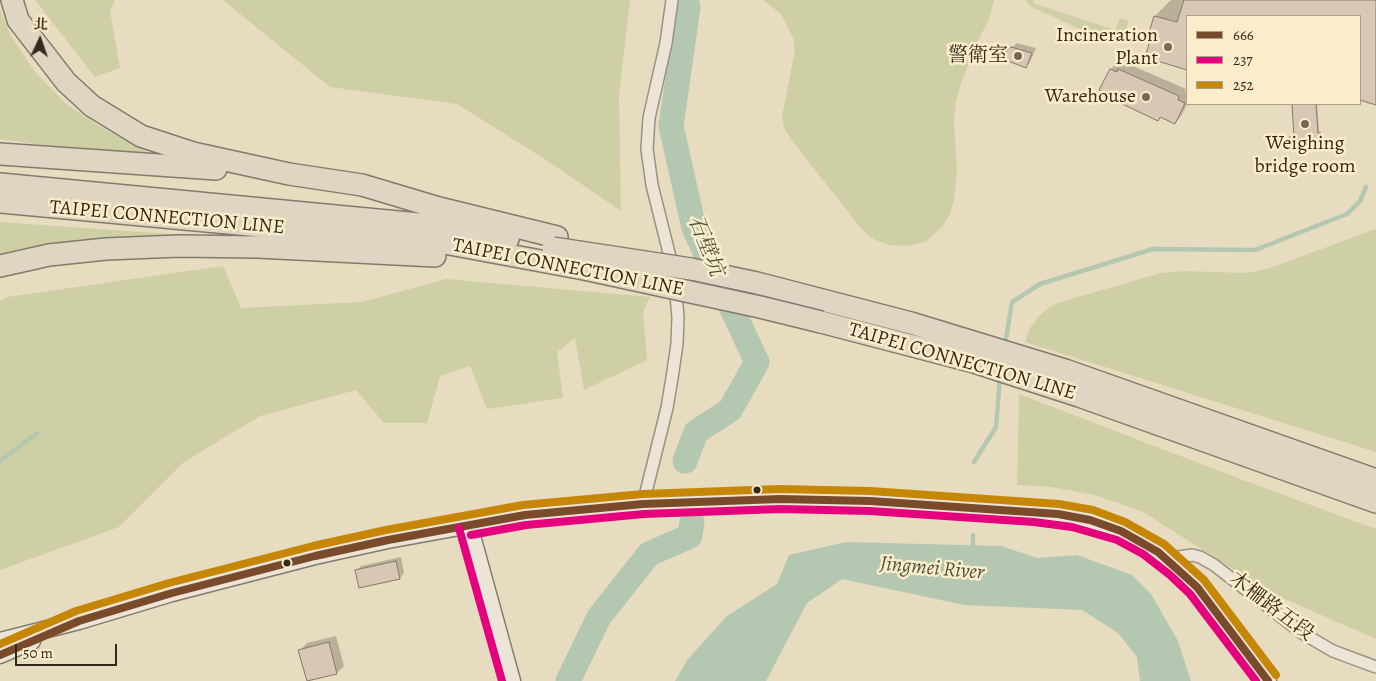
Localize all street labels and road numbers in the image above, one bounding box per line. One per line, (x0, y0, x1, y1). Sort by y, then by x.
street label: TAIPEI CONNECTION LINE (49, 196, 285, 240)
street label: TAIPEI CONNECTION LINE (450, 234, 686, 302)
street label: TAIPEI CONNECTION LINE (845, 318, 1079, 406)
street label: 木柵路五段 (1224, 567, 1318, 647)

